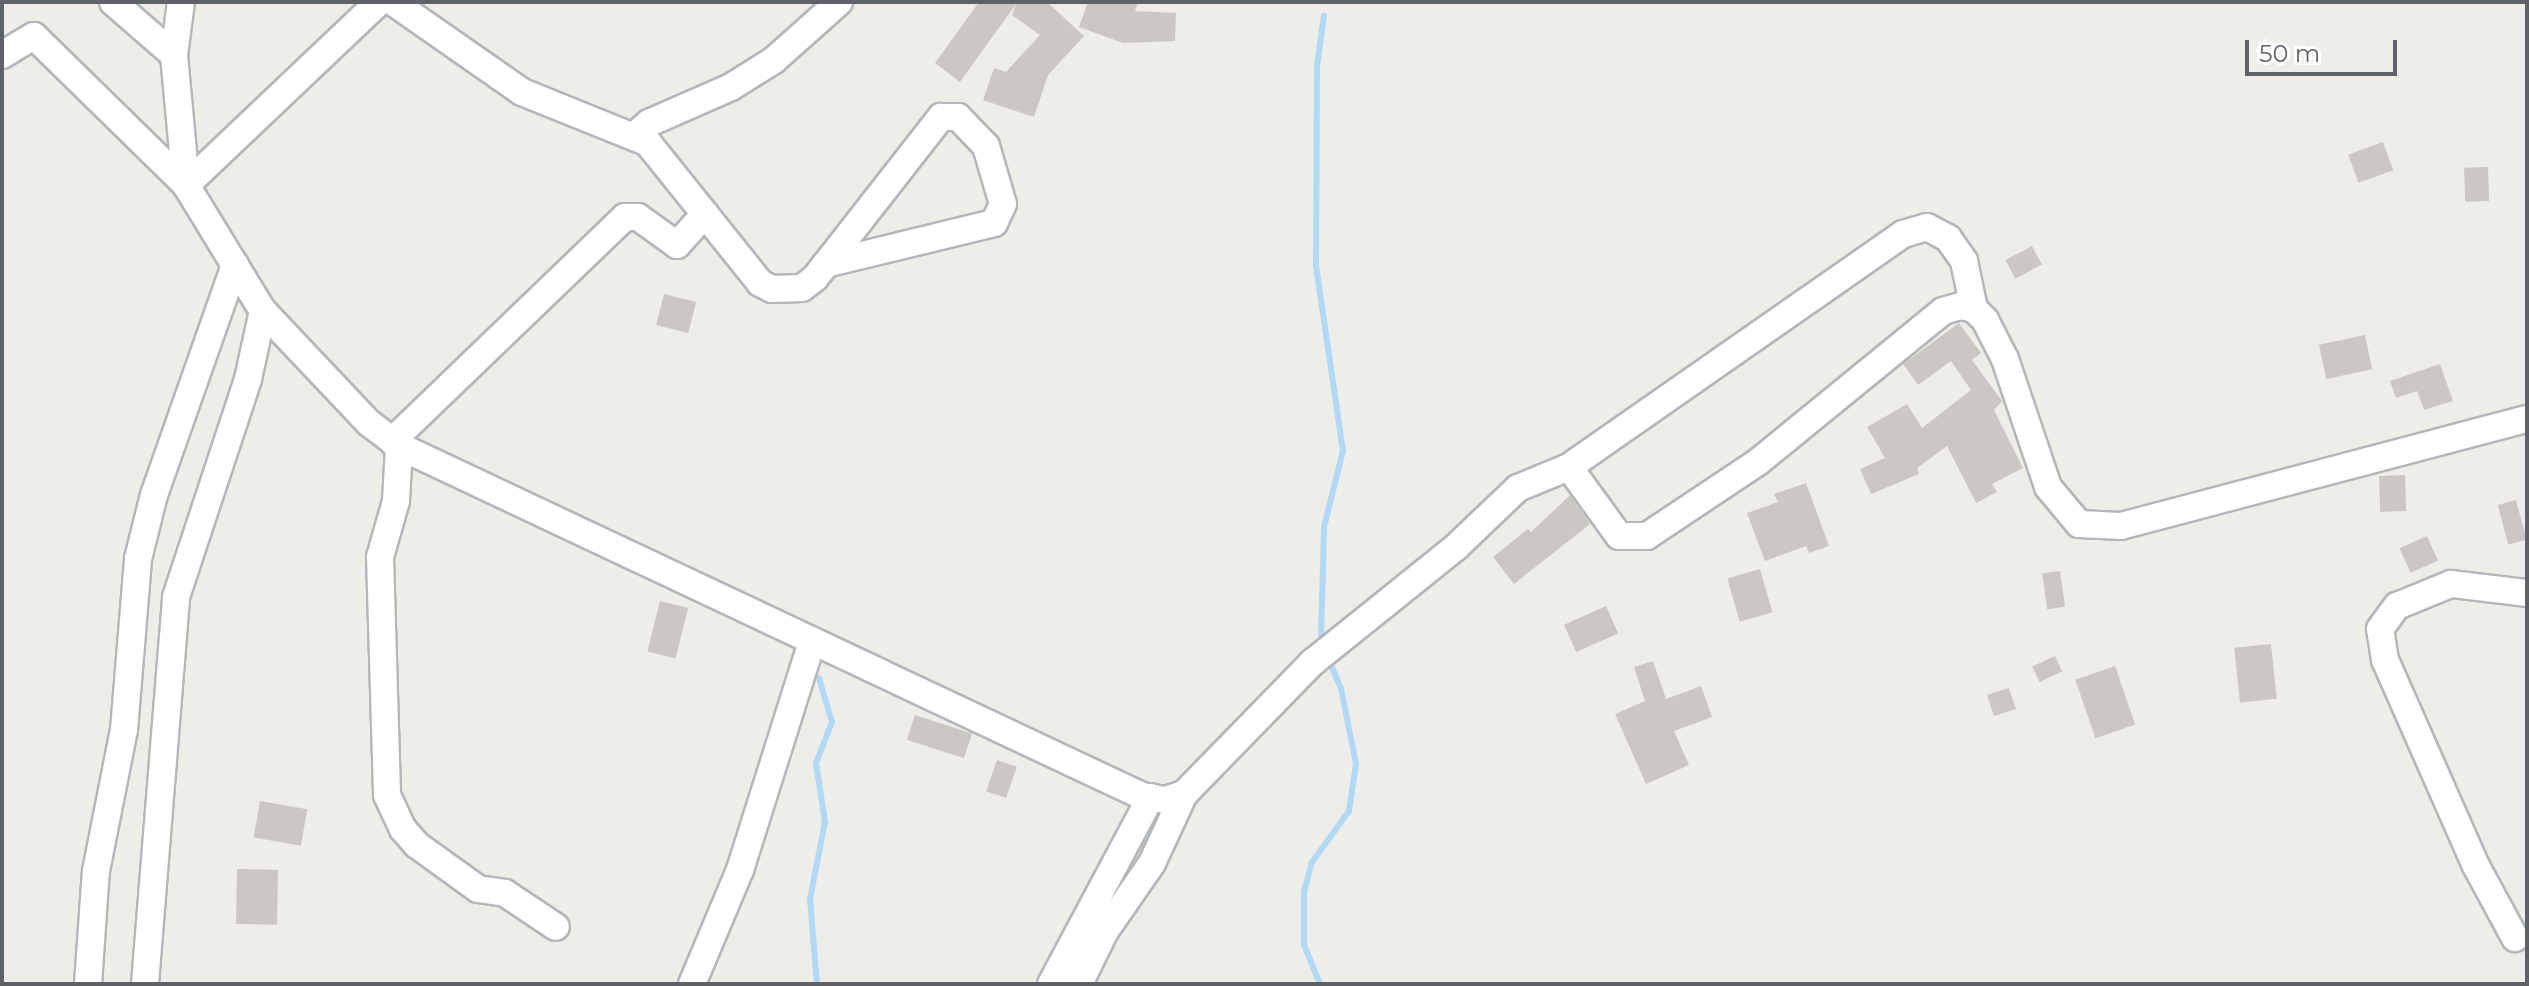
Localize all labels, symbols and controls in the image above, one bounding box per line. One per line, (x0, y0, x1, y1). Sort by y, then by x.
scale bar (2249, 24, 2401, 74)
text: 50 m (2259, 39, 2320, 68)

